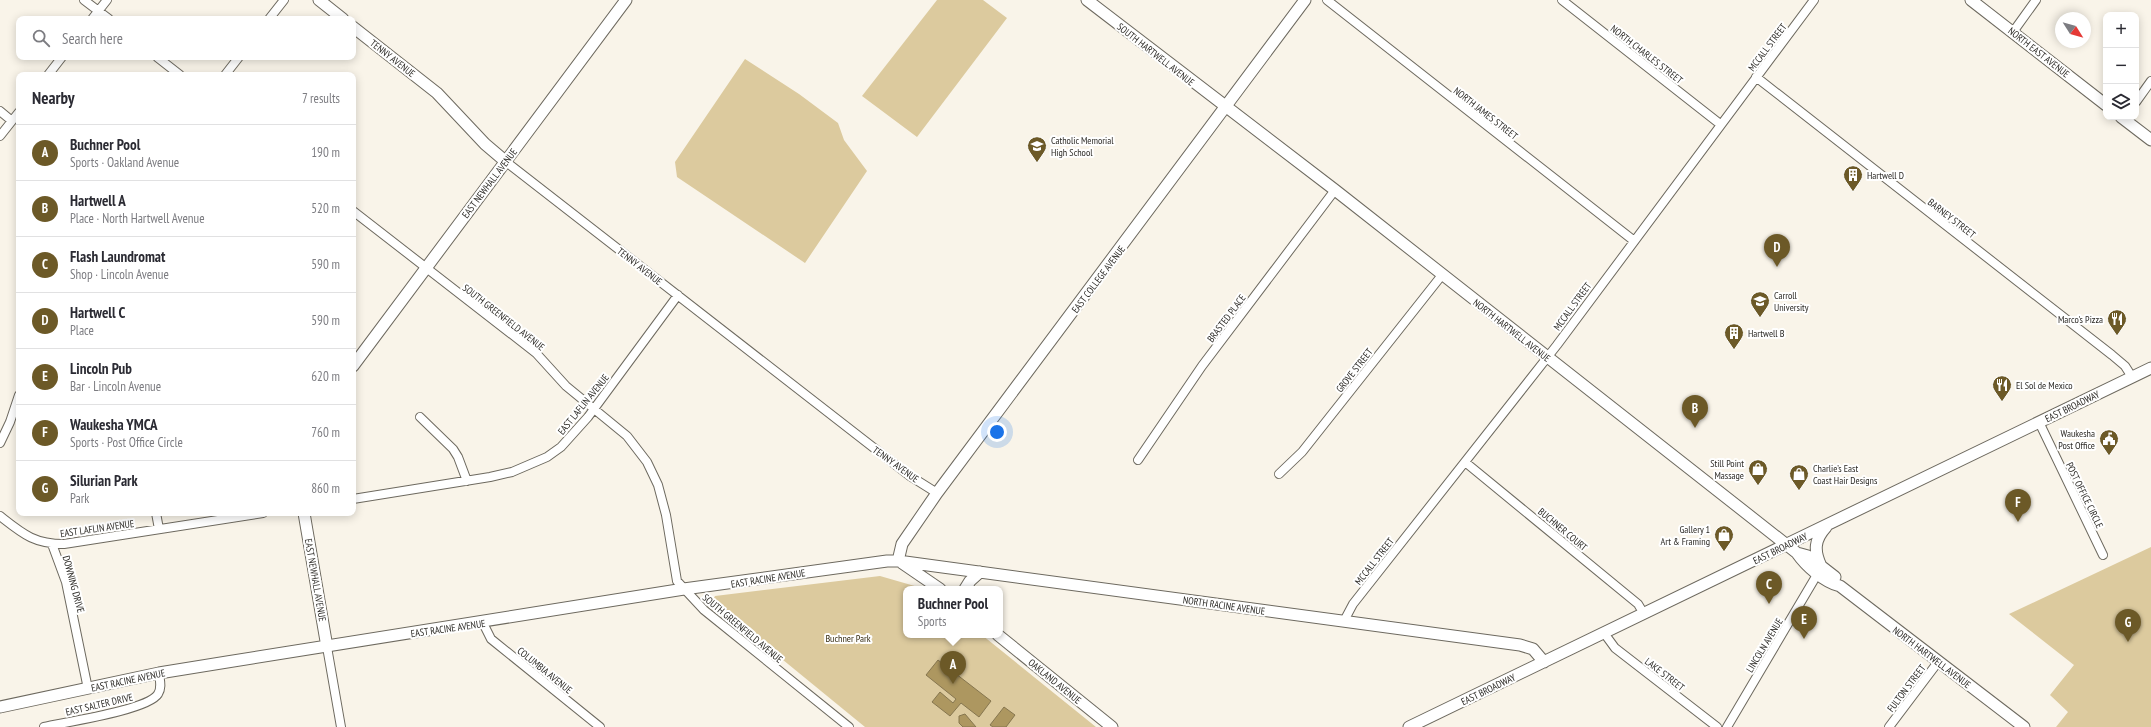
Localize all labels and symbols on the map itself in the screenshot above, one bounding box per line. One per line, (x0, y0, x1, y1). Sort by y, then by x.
north arrow (2055, 12, 2091, 48)
street label: SOUTH HARTWELL AVENUE (1114, 20, 1197, 89)
street label: MCCALL STREET (1745, 20, 1790, 74)
street label: NORTH CHARLES STREET (1608, 22, 1686, 87)
street label: NORTH EAST AVENUE (2005, 24, 2072, 80)
street label: TENNY AVENUE (367, 37, 418, 80)
street label: NORTH JAMES STREET (1451, 84, 1521, 143)
place label: Catholic Memorial High School (1051, 134, 1114, 159)
school or university icon: Catholic Memorial High School (1026, 135, 1048, 163)
street label: EAST NEWHALL AVENUE (459, 146, 520, 221)
building icon: Hartwell D (1842, 164, 1864, 192)
place label: Hartwell D (1867, 169, 1904, 182)
street label: BARNEY STREET (1925, 196, 1979, 241)
pin: D (1764, 234, 1790, 267)
street label: EAST COLLEGE AVENUE (1069, 243, 1128, 316)
street label: TENNY AVENUE (614, 245, 665, 288)
street label: MCCALL STREET (1551, 279, 1595, 333)
street label: SOUTH GREENFIELD AVENUE (460, 281, 547, 354)
place label: Carroll University (1774, 289, 1809, 314)
school or university icon: Carroll University (1749, 290, 1771, 318)
street label: BRASTED PLACE (1204, 292, 1249, 345)
street label: NORTH HARTWELL AVENUE (1470, 296, 1553, 365)
restaurant icon: Marco's Pizza (2106, 308, 2128, 336)
place label: Marco's Pizza (2058, 313, 2103, 326)
building icon: Hartwell B (1723, 322, 1745, 350)
place label: Hartwell B (1748, 327, 1785, 340)
street label: GROVE STREET (1333, 345, 1376, 395)
street label: EAST LAFLIN AVENUE (555, 371, 612, 437)
restaurant icon: El Sol de Mexico (1991, 374, 2013, 402)
place label: El Sol de Mexico (2016, 379, 2073, 392)
street label: EAST BROADWAY (2043, 387, 2102, 425)
pin: B (1682, 395, 1708, 428)
your location (987, 422, 1007, 442)
place label: Waukesha Post Office (2058, 427, 2095, 452)
public building icon: Waukesha Post Office (2098, 428, 2120, 456)
street label: TENNY AVENUE (870, 443, 921, 485)
place label: Still Point Massage (1710, 457, 1744, 482)
shop icon: Still Point Massage (1747, 458, 1769, 486)
street label: POST OFFICE CIRCLE (2063, 460, 2106, 530)
place label: Charlie’s East Coast Hair Designs (1813, 462, 1878, 487)
shop icon: Charlie’s East Coast Hair Designs (1788, 463, 1810, 491)
pin: F (2005, 489, 2031, 522)
street label: BUCHNER COURT (1535, 505, 1590, 554)
street label: EAST LAFLIN AVENUE (59, 517, 135, 540)
place label: Gallery 1 Art & Framing (1660, 523, 1710, 548)
shop icon: Gallery 1 Art & Framing (1713, 524, 1735, 552)
street label: EAST BROADWAY (1751, 529, 1810, 567)
street label: MCCALL STREET (1352, 535, 1397, 588)
street label: EAST NEWHALL AVENUE (302, 538, 329, 623)
street label: DOWNING DRIVE (60, 554, 87, 614)
street label: EAST RACINE AVENUE (730, 566, 806, 591)
pin: C (1756, 571, 1782, 604)
street label: SOUTH GREENFIELD AVENUE (700, 591, 785, 666)
street label: NORTH RACINE AVENUE (1182, 593, 1266, 618)
pin: E (1791, 606, 1817, 639)
pin: G (2115, 609, 2141, 642)
street label: LINCOLN AVENUE (1743, 616, 1786, 675)
street label: EAST RACINE AVENUE (410, 617, 486, 640)
street label: NORTH HARTWELL AVENUE (1890, 624, 1974, 691)
park label: Buchner Park (825, 632, 871, 645)
street label: COLUMBIA AVENUE (515, 644, 575, 697)
pin: A (940, 651, 966, 684)
street label: LAKE STREET (1642, 655, 1688, 694)
street label: OAKLAND AVENUE (1026, 656, 1084, 707)
street label: FULTON STREET (1884, 662, 1929, 715)
street label: EAST RACINE AVENUE (90, 666, 166, 695)
street label: EAST BROADWAY (1459, 670, 1518, 708)
street label: EAST SALTER DRIVE (64, 690, 134, 719)

